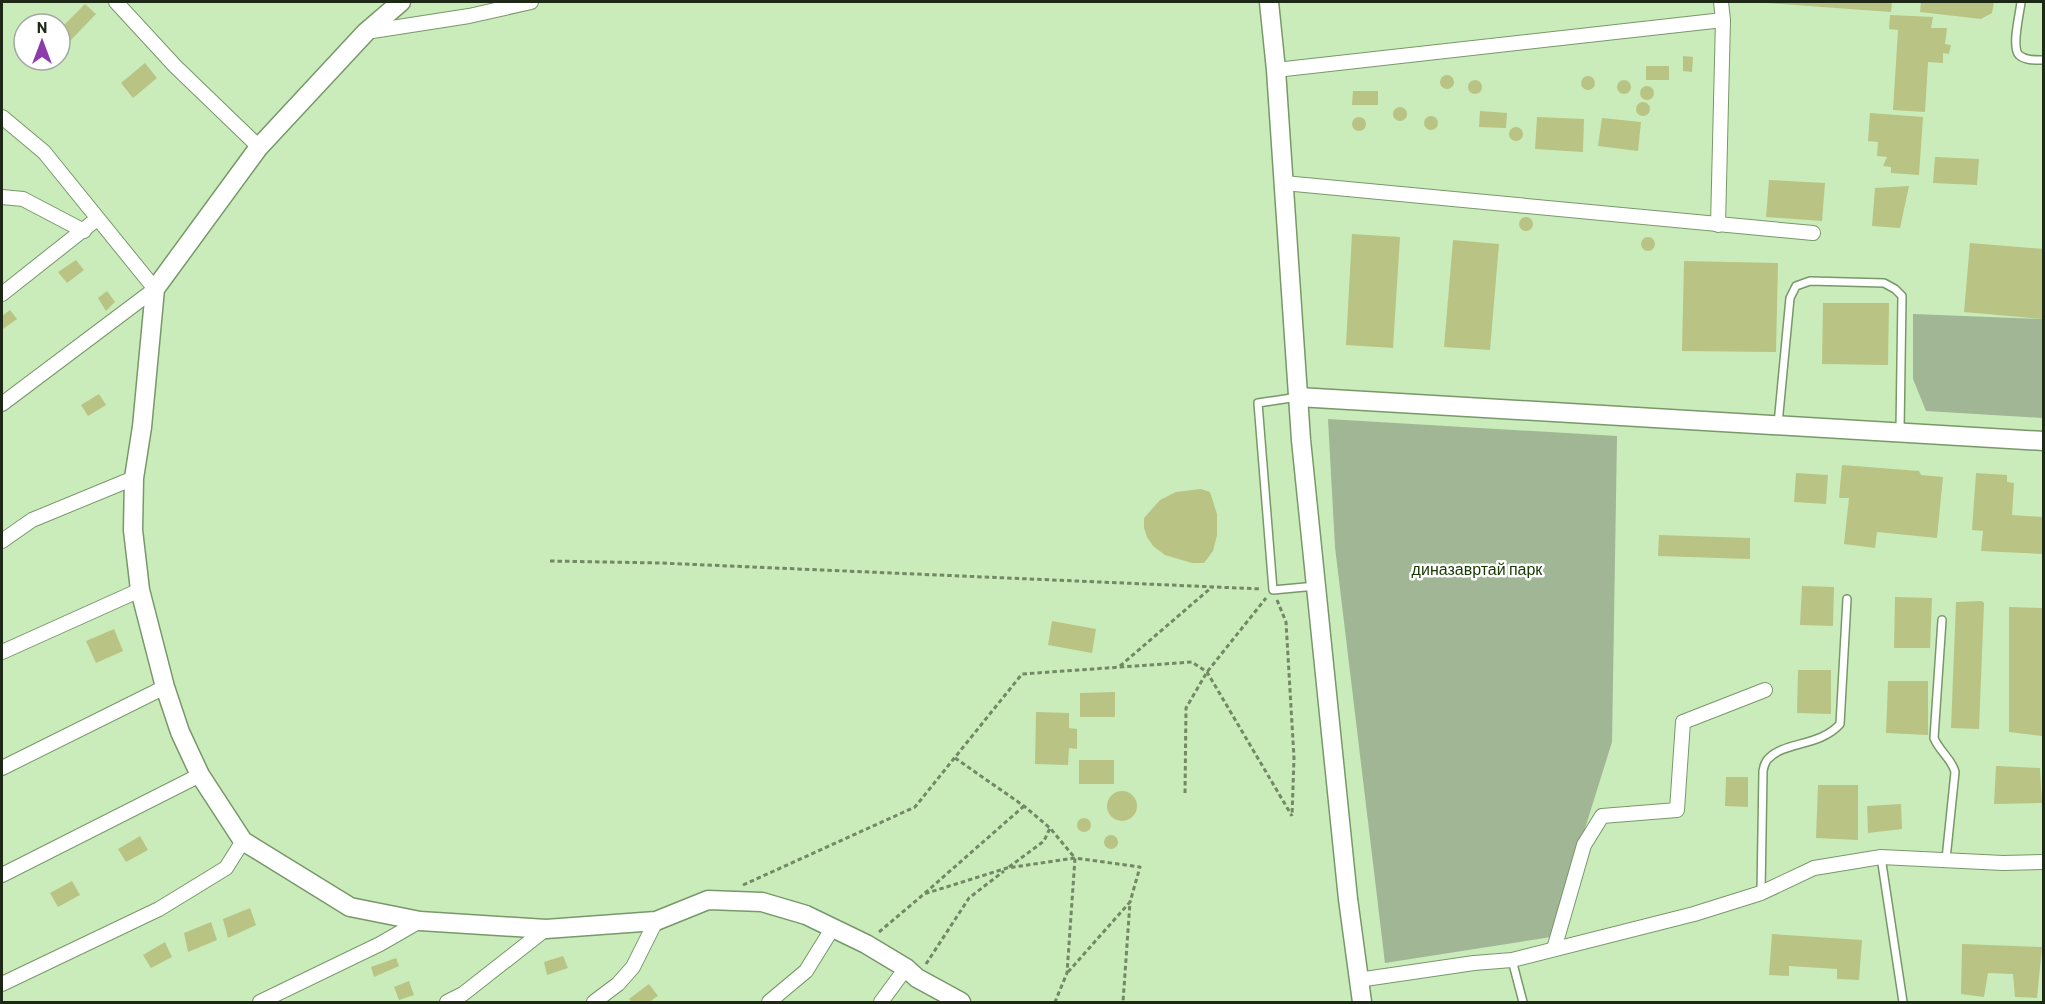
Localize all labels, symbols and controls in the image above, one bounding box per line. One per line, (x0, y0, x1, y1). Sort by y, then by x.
north arrow (12, 12, 72, 72)
text: N (37, 17, 47, 36)
park label: диназавртай парк (1412, 559, 1543, 578)

